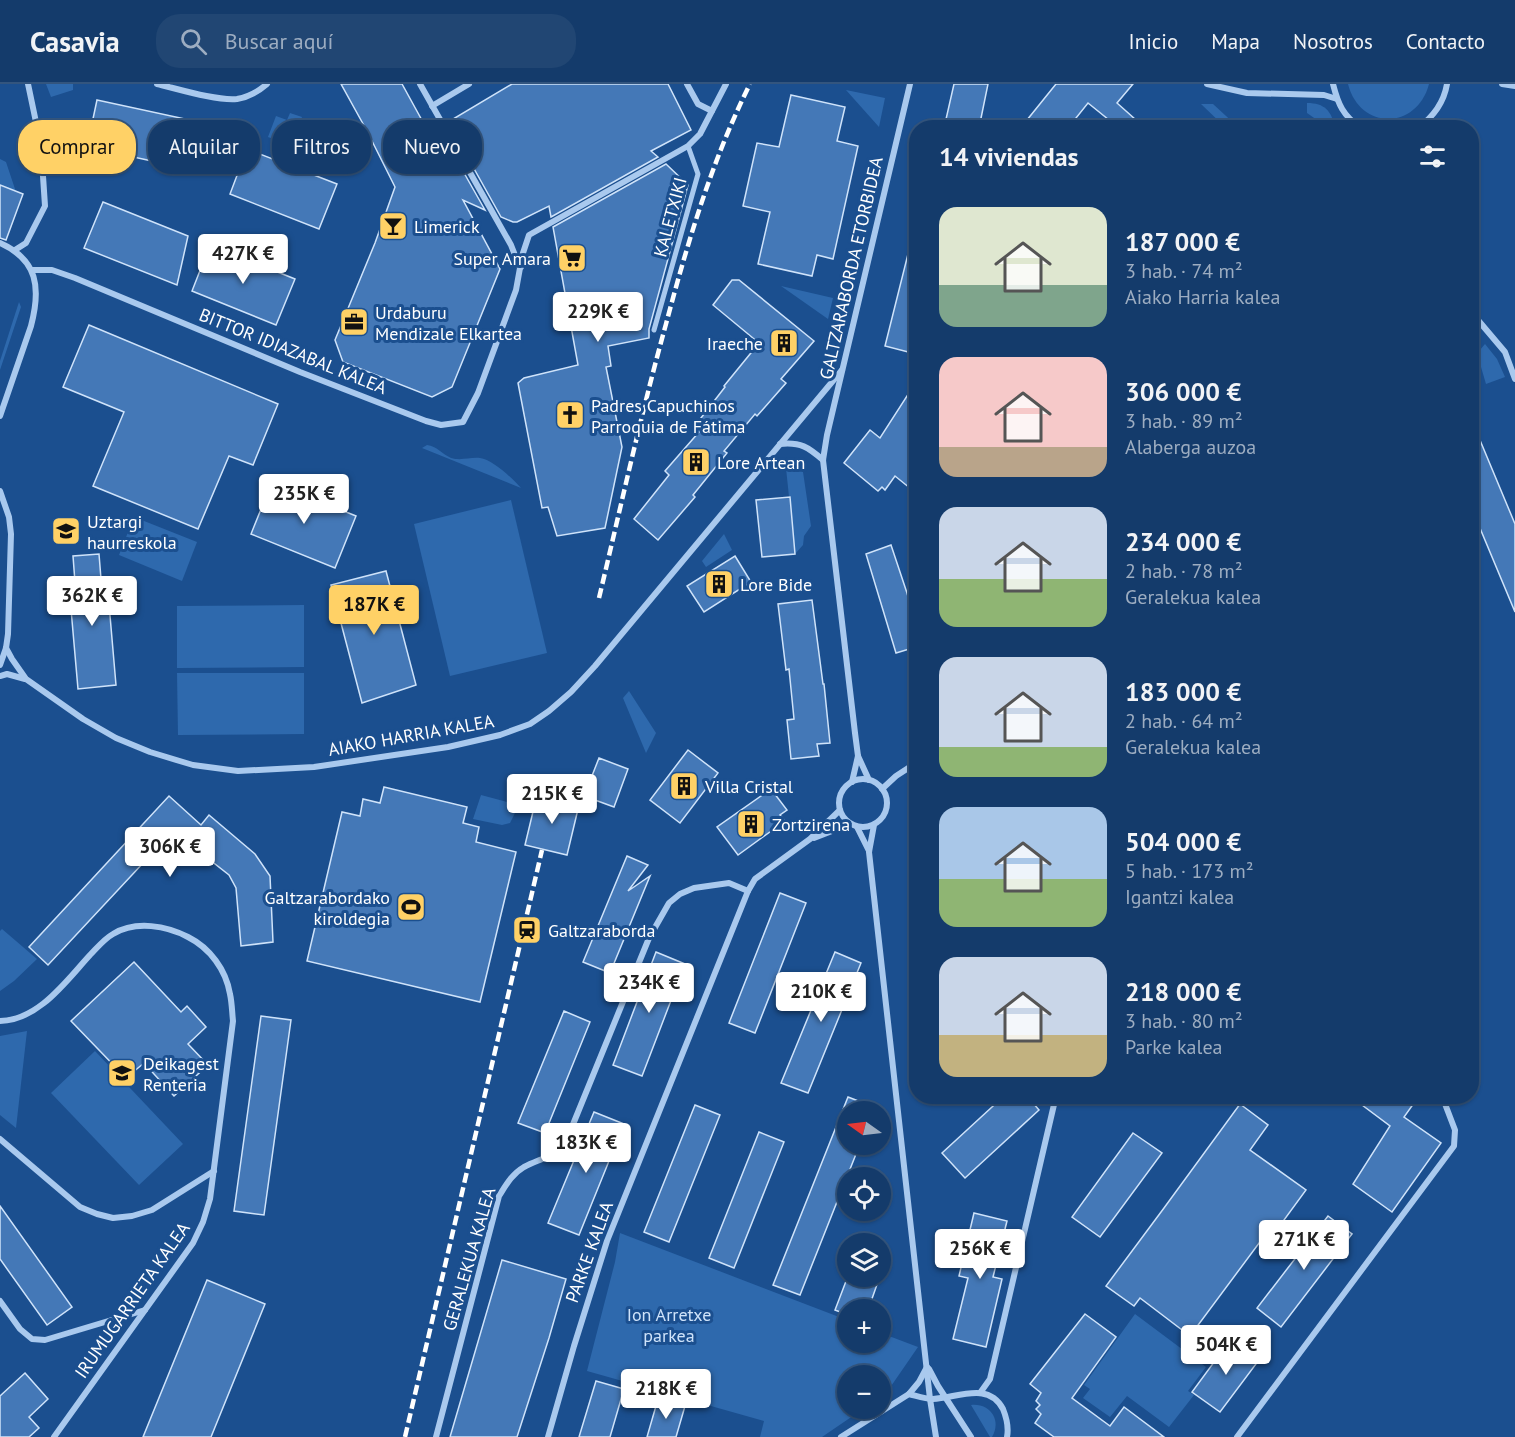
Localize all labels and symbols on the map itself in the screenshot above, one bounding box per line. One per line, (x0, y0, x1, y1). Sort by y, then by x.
street label: GALTZARABORDA ETORBIDEA (814, 154, 888, 382)
street label: KALETXIKI (648, 174, 692, 260)
bar icon: Limerick (377, 210, 409, 242)
place label: Limerick (414, 215, 480, 238)
pin: 427K € (194, 234, 292, 285)
supermarket icon: Super Amara (556, 242, 588, 274)
place label: Super Amara (453, 247, 551, 270)
pin: 229K € (549, 292, 647, 343)
place label: Urdaburu Mendizale Elkartea (375, 301, 522, 345)
street label: BITTOR IDIAZABAL KALEA (196, 303, 391, 399)
office icon: Urdaburu Mendizale Elkartea (338, 306, 370, 338)
building icon: Iraeche (768, 327, 800, 359)
place label: Iraeche (707, 332, 763, 355)
place label: Padres Capuchinos Parroquia de Fátima (591, 394, 746, 438)
church icon: Padres Capuchinos Parroquia de Fátima (554, 399, 586, 431)
building icon: Lore Artean (680, 446, 712, 478)
place label: Lore Artean (717, 451, 805, 474)
pin: 235K € (255, 474, 353, 525)
place label: Uztargi haurreskola (87, 510, 177, 554)
school or university icon: Uztargi haurreskola (50, 515, 82, 547)
building icon: Lore Bide (703, 568, 735, 600)
place label: Lore Bide (740, 573, 812, 596)
pin: 362K € (43, 576, 141, 627)
pin: 187K € (325, 585, 423, 636)
street label: AIAKO HARRIA KALEA (326, 709, 496, 761)
building icon: Villa Cristal (668, 770, 700, 802)
pin: 215K € (503, 774, 601, 825)
place label: Villa Cristal (704, 775, 794, 798)
building icon: Zortzirena (735, 808, 767, 840)
place label: Zortzirena (772, 813, 850, 836)
pin: 306K € (121, 827, 219, 878)
place label: Galtzarabordako kiroldegia (265, 886, 390, 930)
sports icon: Galtzarabordako kiroldegia (395, 891, 427, 923)
station icon: Galtzaraborda (511, 914, 543, 946)
place label: Galtzaraborda (548, 919, 655, 942)
pin: 234K € (600, 963, 698, 1014)
pin: 210K € (772, 972, 870, 1023)
place label: Deikagest Renteria (143, 1052, 219, 1096)
school or university icon: Deikagest Renteria (106, 1057, 138, 1089)
north arrow (837, 1101, 891, 1155)
pin: 183K € (537, 1123, 635, 1174)
street label: GERALEKUA KALEA (438, 1184, 501, 1333)
street label: PARKE KALEA (560, 1198, 618, 1306)
street label: IRUMUGARRIETA KALEA (69, 1217, 195, 1383)
pin: 271K € (1255, 1220, 1353, 1271)
pin: 256K € (931, 1229, 1029, 1280)
park label: Ion Arretxe parkea (627, 1303, 711, 1347)
pin: 504K € (1177, 1325, 1275, 1376)
pin: 218K € (617, 1369, 715, 1420)

